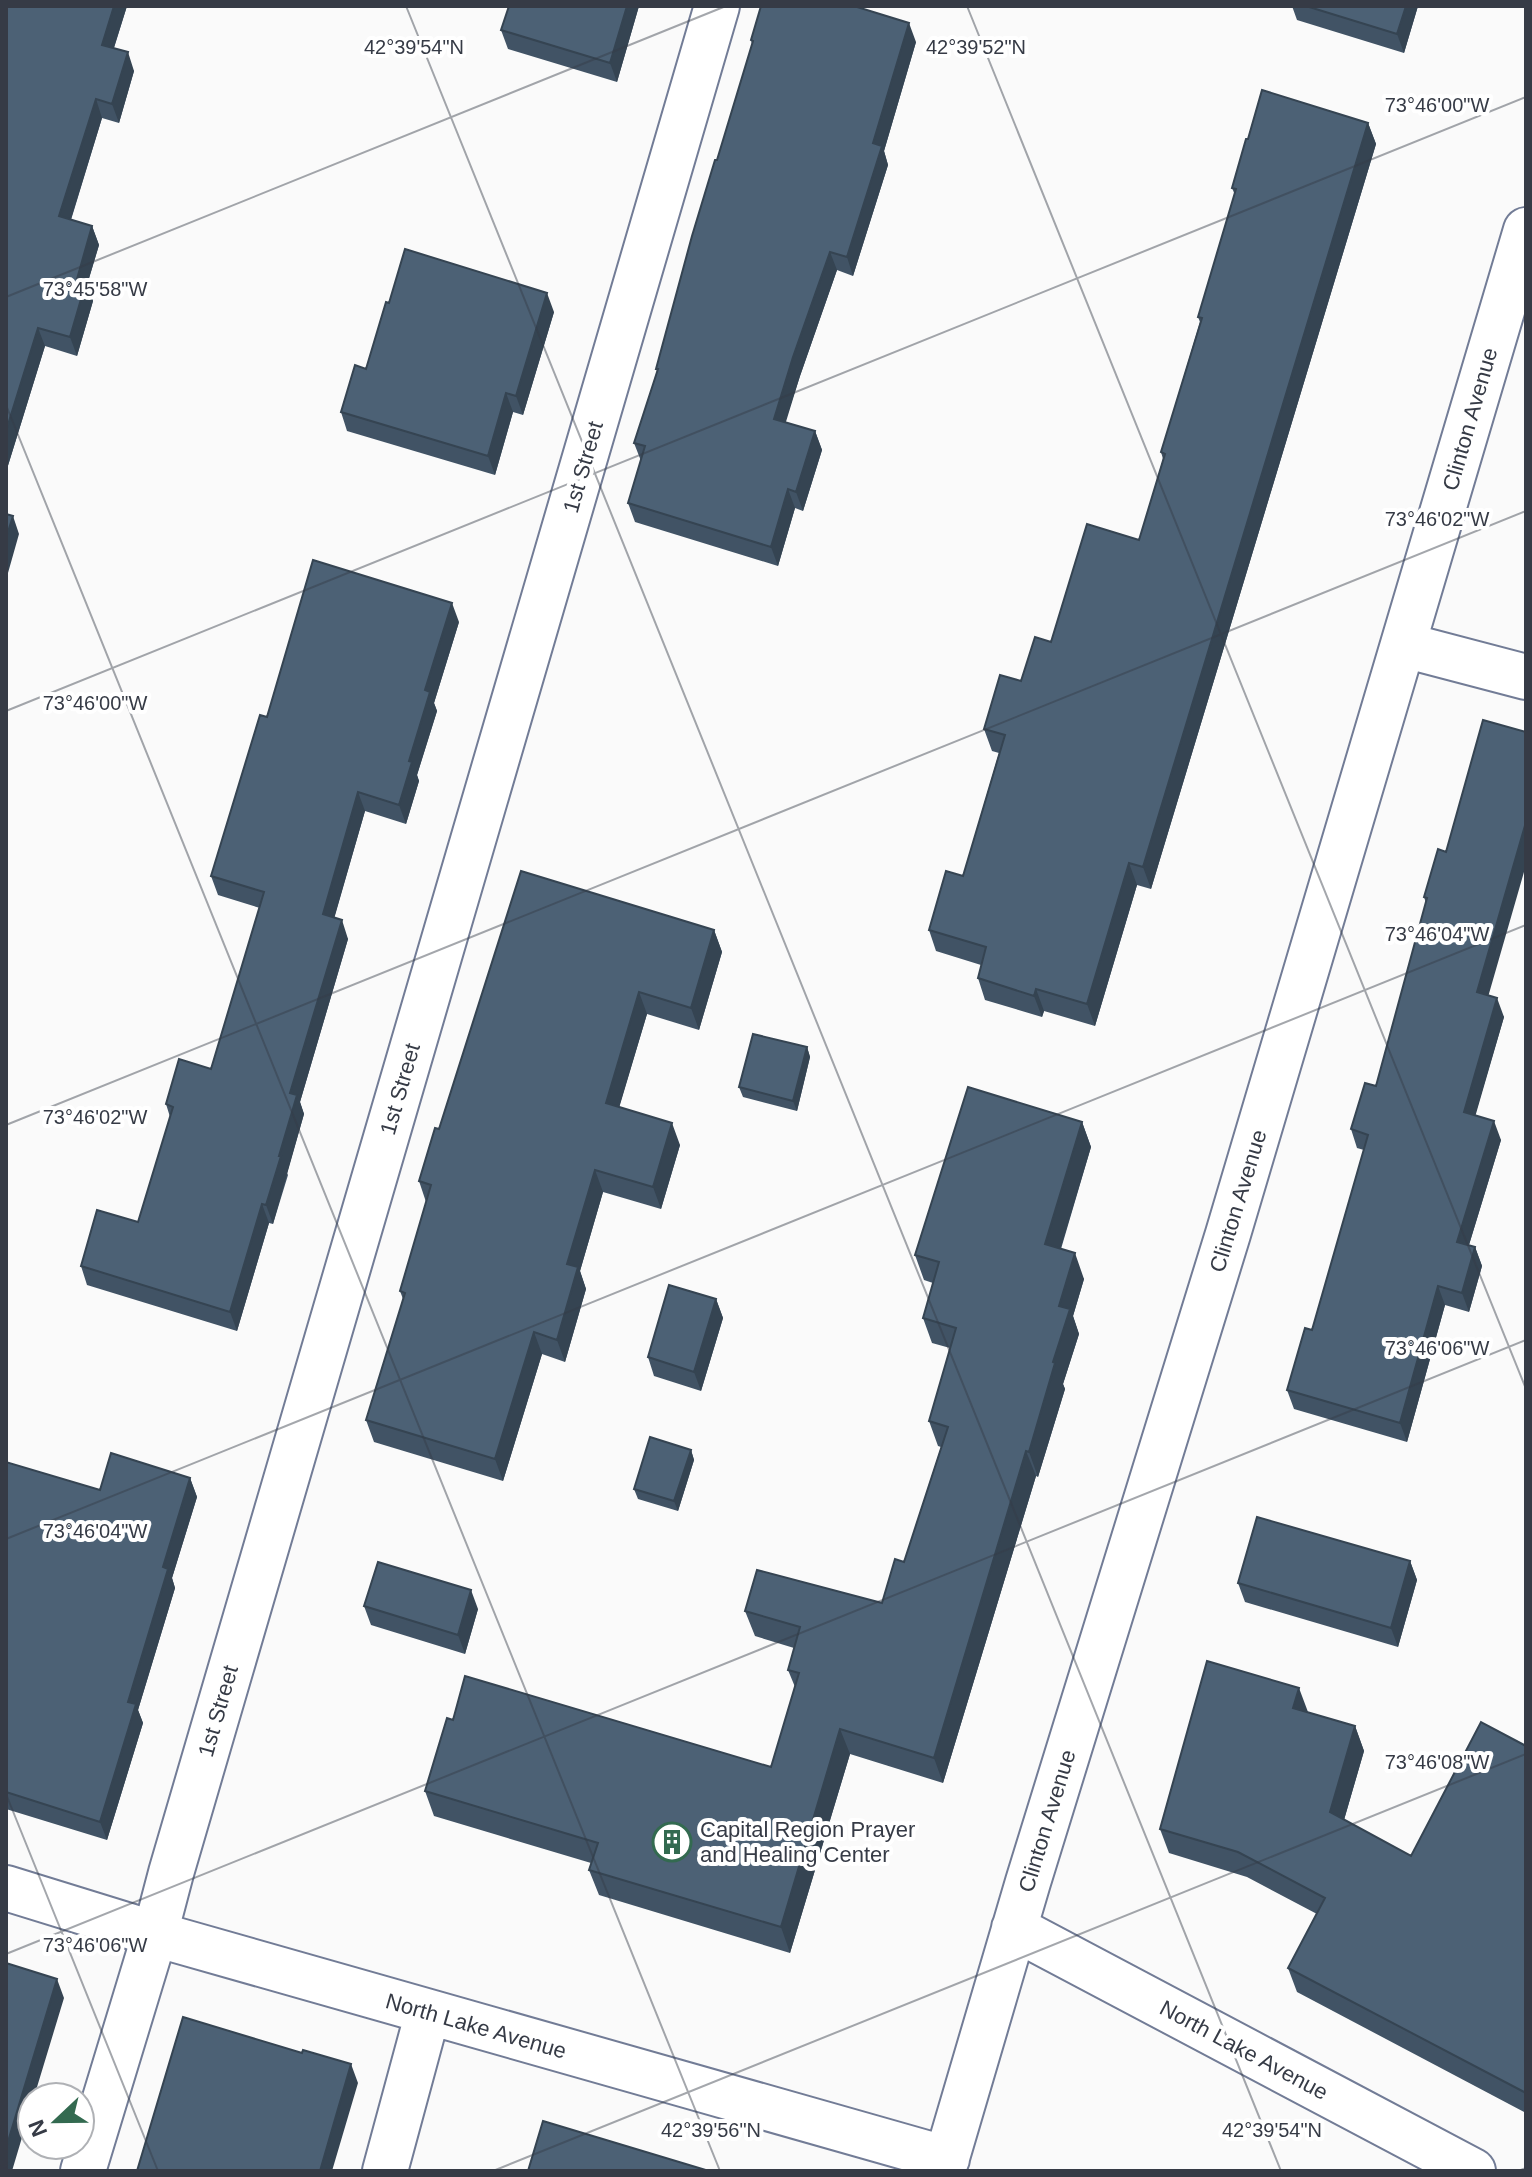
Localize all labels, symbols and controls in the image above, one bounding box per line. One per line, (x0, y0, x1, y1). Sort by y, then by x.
text: 42°39'54"N (364, 36, 464, 58)
text: 42°39'52"N (926, 36, 1026, 58)
text: 73°46'00"W (1385, 94, 1489, 116)
text: 73°45'58"W (43, 278, 147, 300)
street label: Clinton Avenue (1438, 345, 1502, 493)
street label: 1st Street (558, 418, 608, 516)
text: 73°46'02"W (1385, 508, 1489, 530)
text: 73°46'00"W (43, 692, 147, 714)
text: 73°46'04"W (1385, 923, 1489, 945)
street label: 1st Street (375, 1040, 425, 1138)
text: 73°46'02"W (43, 1106, 147, 1128)
street label: Clinton Avenue (1204, 1127, 1272, 1275)
text: 73°46'06"W (1385, 1337, 1489, 1359)
text: 73°46'04"W (43, 1520, 147, 1542)
street label: 1st Street (193, 1662, 243, 1760)
street label: Clinton Avenue (1013, 1747, 1081, 1895)
text: 73°46'08"W (1385, 1751, 1489, 1773)
place label: Capital Region Prayer and Healing Center (700, 1817, 915, 1867)
building icon: Capital Region Prayer and Healing Center (651, 1821, 693, 1863)
text: 73°46'06"W (43, 1934, 147, 1956)
street label: North Lake Avenue (383, 1988, 569, 2064)
street label: North Lake Avenue (1156, 1995, 1332, 2105)
north arrow (16, 2081, 96, 2161)
text: N (23, 2116, 52, 2140)
text: 42°39'56"N (661, 2119, 761, 2141)
text: 42°39'54"N (1222, 2119, 1322, 2141)

